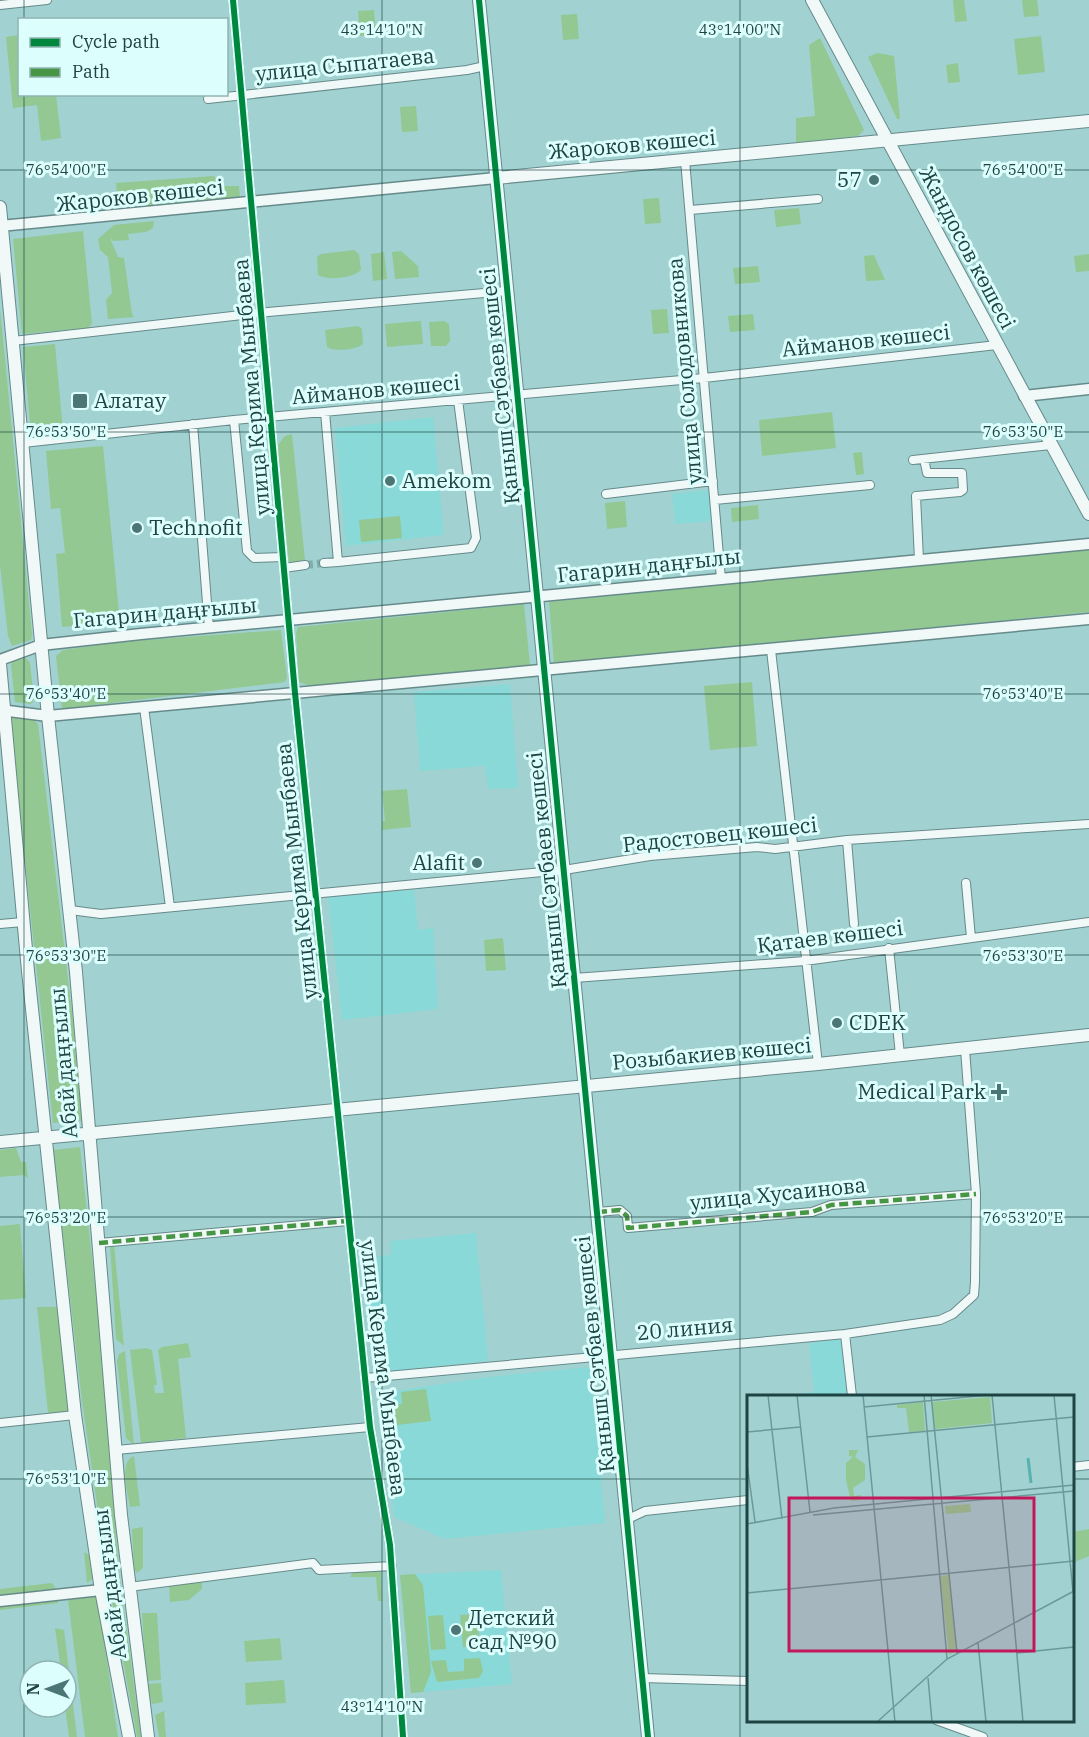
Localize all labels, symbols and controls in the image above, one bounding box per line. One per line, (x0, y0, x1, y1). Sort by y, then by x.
legend (18, 18, 228, 96)
text: 43°14'10"N (341, 20, 423, 39)
text: 43°14'00"N (699, 20, 781, 39)
text: Cycle path (72, 30, 160, 53)
street label: улица Сыпатаева (254, 41, 436, 87)
text: Path (72, 60, 110, 83)
street label: Жароков көшесі (547, 123, 717, 165)
text: 76°54'00"E (26, 160, 106, 179)
text: 76°54'00"E (983, 160, 1063, 179)
street label: Жандосов көшесі (913, 161, 1023, 334)
place label: 57 (837, 165, 862, 193)
street label: Жароков көшесі (55, 172, 225, 218)
marker: 57 (867, 173, 881, 187)
street label: улица Керима Мынбаева (226, 257, 276, 517)
street label: улица Солодовникова (660, 257, 708, 486)
street label: Қаныш Сәтбаев көшесі (473, 266, 525, 506)
street label: Айманов көшесі (781, 317, 951, 363)
street label: Айманов көшесі (291, 368, 461, 410)
place label: Алатау (94, 386, 167, 414)
marker: Алатау (71, 392, 89, 410)
text: 76°53'50"E (26, 422, 106, 441)
text: 76°53'50"E (983, 422, 1063, 441)
place label: Amekom (402, 466, 491, 494)
marker: Amekom (383, 474, 397, 488)
place label: Technofit (149, 513, 243, 541)
marker: Technofit (130, 521, 144, 535)
street label: Гагарин даңғылы (556, 541, 742, 589)
street label: Гагарин даңғылы (72, 590, 258, 634)
text: 76°53'40"E (26, 684, 106, 703)
text: 76°53'40"E (983, 684, 1063, 703)
street label: улица Керима Мынбаева (269, 741, 323, 1001)
street label: Қаныш Сәтбаев көшесі (520, 750, 572, 990)
street label: Радостовец көшесі (621, 810, 819, 858)
place label: Alafit (412, 848, 465, 876)
marker: Alafit (470, 856, 484, 870)
street label: Қатаев көшесі (755, 913, 905, 959)
text: 76°53'30"E (26, 946, 106, 965)
text: 76°53'30"E (983, 946, 1063, 965)
street label: Абай даңғылы (42, 987, 84, 1140)
place label: CDEK (849, 1008, 906, 1036)
marker: CDEK (830, 1016, 844, 1030)
street label: Розыбакиев көшесі (611, 1030, 813, 1076)
place label: Medical Park (858, 1077, 987, 1105)
marker: Medical Park (990, 1083, 1008, 1101)
street label: улица Хусаинова (688, 1170, 867, 1216)
text: 76°53'20"E (26, 1208, 106, 1227)
text: 76°53'20"E (983, 1208, 1063, 1227)
street label: Қаныш Сәтбаев көшесі (568, 1234, 620, 1474)
street label: улица Керима Мынбаева (354, 1238, 414, 1498)
street label: 20 линия (636, 1310, 734, 1346)
inset map (747, 1395, 1074, 1722)
text: 76°53'10"E (26, 1469, 106, 1488)
street label: Абай даңғылы (86, 1507, 132, 1661)
place label: Детский сад №90 (468, 1603, 557, 1655)
marker: Детский сад №90 (449, 1623, 463, 1637)
north arrow (18, 1659, 78, 1719)
text: N (23, 1683, 43, 1695)
text: 43°14'10"N (341, 1697, 423, 1716)

